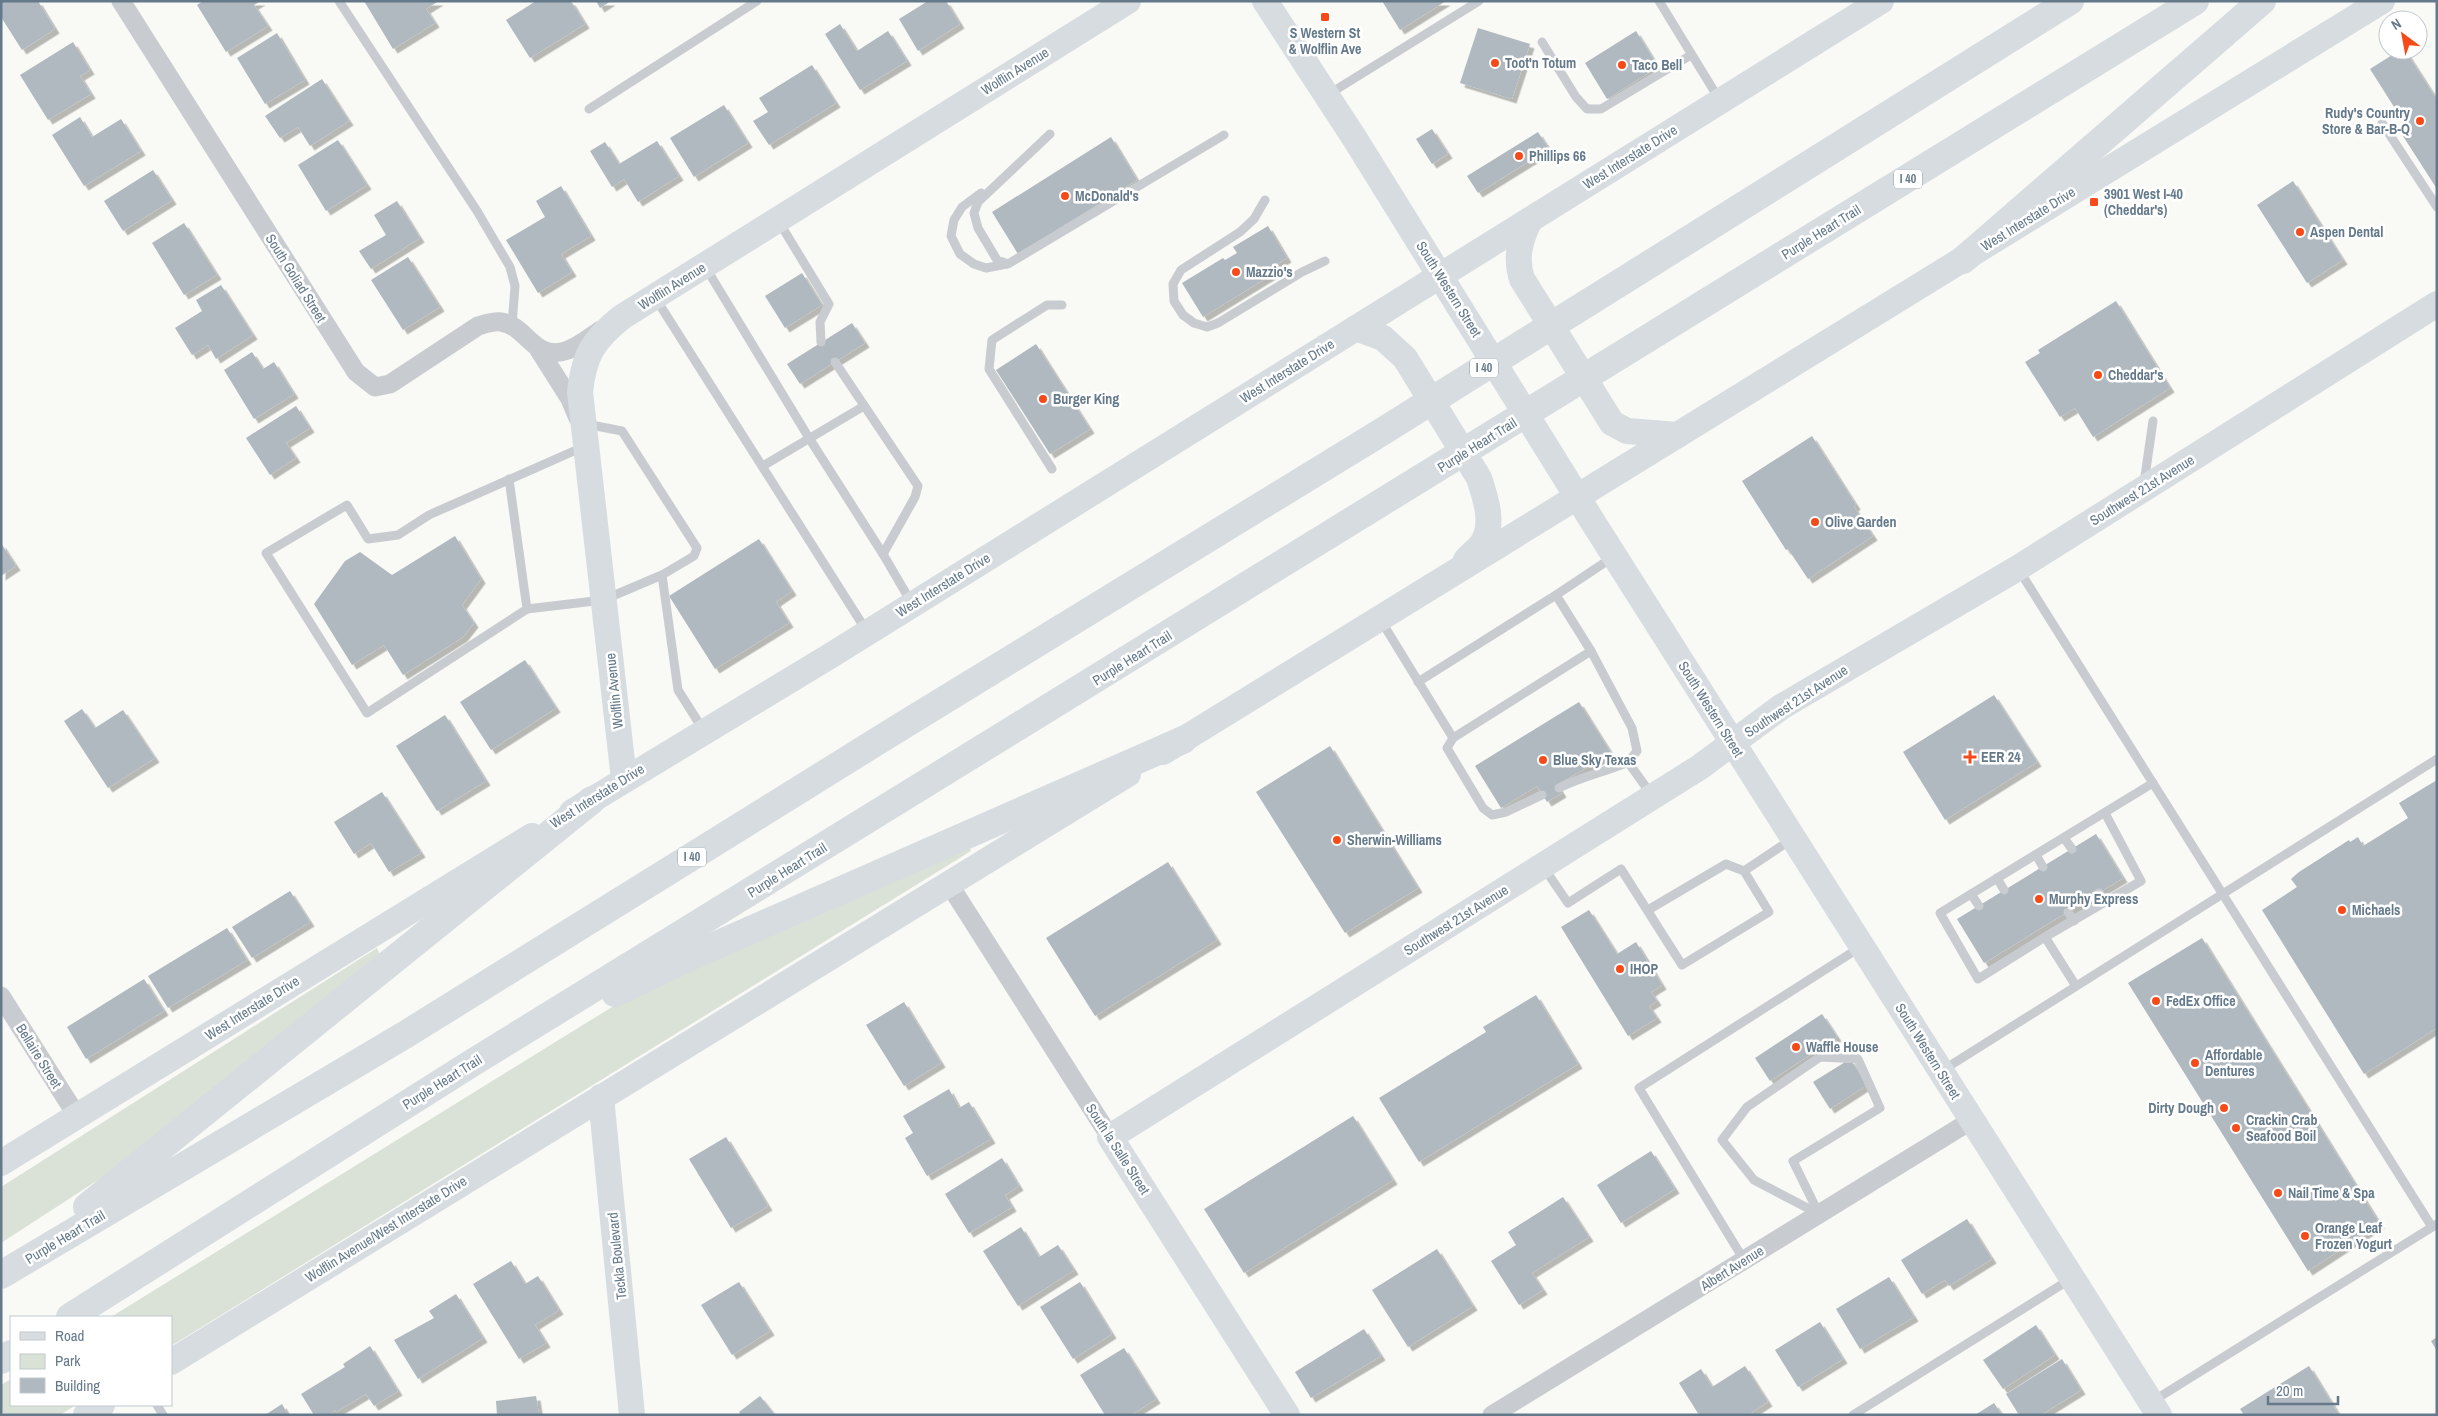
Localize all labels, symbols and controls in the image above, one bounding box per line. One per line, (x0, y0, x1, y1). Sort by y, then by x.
north arrow (2378, 10, 2428, 60)
marker: S Western St & Wolflin Ave (1319, 11, 1331, 23)
text: N (2388, 14, 2404, 34)
place label: S Western St & Wolflin Ave (1289, 24, 1361, 58)
street label: Wolflin Avenue (978, 43, 1052, 99)
place label: Toot'n Totum (1505, 54, 1576, 72)
place label: Taco Bell (1632, 56, 1682, 74)
marker: Toot'n Totum (1489, 57, 1501, 69)
marker: Taco Bell (1616, 59, 1628, 71)
place label: Rudy's Country Store & Bar-B-Q (2322, 104, 2411, 138)
marker: Rudy's Country Store & Bar-B-Q (2414, 115, 2426, 127)
street label: West Interstate Drive (1580, 121, 1680, 193)
place label: Phillips 66 (1529, 147, 1586, 165)
marker: Phillips 66 (1513, 150, 1525, 162)
road number: I 40 (1894, 170, 1922, 188)
street label: West Interstate Drive (1978, 183, 2078, 255)
place label: 3901 West I-40 (Cheddar's) (2104, 185, 2183, 219)
place label: McDonald's (1075, 187, 1139, 205)
marker: McDonald's (1059, 190, 1071, 202)
marker: 3901 West I-40 (Cheddar's) (2088, 196, 2100, 208)
street label: Purple Heart Trail (1778, 201, 1864, 263)
place label: Aspen Dental (2310, 223, 2383, 241)
marker: Aspen Dental (2294, 226, 2306, 238)
street label: South Goliad Street (262, 230, 330, 326)
street label: South Western Street (1412, 238, 1486, 340)
street label: Wolflin Avenue (635, 258, 709, 314)
place label: Mazzio's (1246, 263, 1293, 281)
marker: Mazzio's (1230, 266, 1242, 278)
street label: West Interstate Drive (1237, 335, 1337, 407)
road number: I 40 (1470, 358, 1498, 378)
place label: Cheddar's (2108, 366, 2164, 384)
marker: Cheddar's (2092, 369, 2104, 381)
place label: Burger King (1053, 390, 1119, 408)
marker: Burger King (1037, 393, 1049, 405)
street label: Purple Heart Trail (1434, 414, 1520, 476)
street label: Southwest 21st Avenue (2086, 451, 2198, 529)
place label: Olive Garden (1825, 513, 1896, 531)
marker: Olive Garden (1809, 516, 1821, 528)
street label: West Interstate Drive (893, 549, 993, 621)
street label: Purple Heart Trail (1089, 627, 1175, 689)
street label: Wolflin Avenue (601, 652, 627, 730)
street label: South Western Street (1674, 658, 1748, 760)
street label: Southwest 21st Avenue (1741, 661, 1851, 741)
place label: EER 24 (1981, 748, 2021, 766)
marker: EER 24 (1963, 750, 1977, 764)
place label: Blue Sky Texas (1553, 751, 1636, 769)
marker: Blue Sky Texas (1537, 754, 1549, 766)
street label: West Interstate Drive (547, 760, 647, 832)
place label: Sherwin-Williams (1347, 831, 1442, 849)
marker: Sherwin-Williams (1331, 834, 1343, 846)
street label: Purple Heart Trail (744, 839, 830, 901)
road number: I 40 (678, 848, 706, 866)
street label: Southwest 21st Avenue (1400, 881, 1512, 959)
place label: Murphy Express (2049, 890, 2138, 908)
marker: Murphy Express (2033, 893, 2045, 905)
place label: Michaels (2352, 901, 2401, 919)
marker: Michaels (2336, 904, 2348, 916)
place label: IHOP (1630, 960, 1658, 978)
marker: IHOP (1614, 963, 1626, 975)
street label: West Interstate Drive (202, 972, 302, 1044)
place label: FedEx Office (2166, 992, 2236, 1010)
marker: FedEx Office (2150, 995, 2162, 1007)
street label: South Western Street (1891, 1000, 1965, 1102)
street label: Bellaire Street (12, 1020, 66, 1092)
place label: Waffle House (1806, 1038, 1878, 1056)
marker: Waffle House (1790, 1041, 1802, 1053)
place label: Affordable Dentures (2205, 1046, 2262, 1080)
street label: Purple Heart Trail (399, 1051, 485, 1113)
marker: Affordable Dentures (2189, 1057, 2201, 1069)
place label: Dirty Dough (2148, 1099, 2214, 1117)
street label: South la Salle Street (1082, 1100, 1154, 1198)
marker: Dirty Dough (2218, 1102, 2230, 1114)
place label: Crackin Crab Seafood Boil (2246, 1111, 2317, 1145)
marker: Crackin Crab Seafood Boil (2230, 1122, 2242, 1134)
street label: Wolflin Avenue/West Interstate Drive (302, 1172, 470, 1286)
place label: Nail Time & Spa (2288, 1184, 2375, 1202)
marker: Nail Time & Spa (2272, 1187, 2284, 1199)
street label: Purple Heart Trail (22, 1206, 108, 1268)
street label: Teckla Boulevard (603, 1212, 631, 1300)
place label: Orange Leaf Frozen Yogurt (2315, 1219, 2392, 1253)
marker: Orange Leaf Frozen Yogurt (2299, 1230, 2311, 1242)
street label: Albert Avenue (1696, 1241, 1767, 1295)
legend (10, 1316, 172, 1406)
text: Road (55, 1325, 84, 1346)
text: Park (55, 1350, 81, 1371)
scale bar (2268, 1374, 2338, 1406)
text: Building (55, 1375, 100, 1396)
text: 20 m (2276, 1380, 2303, 1401)

